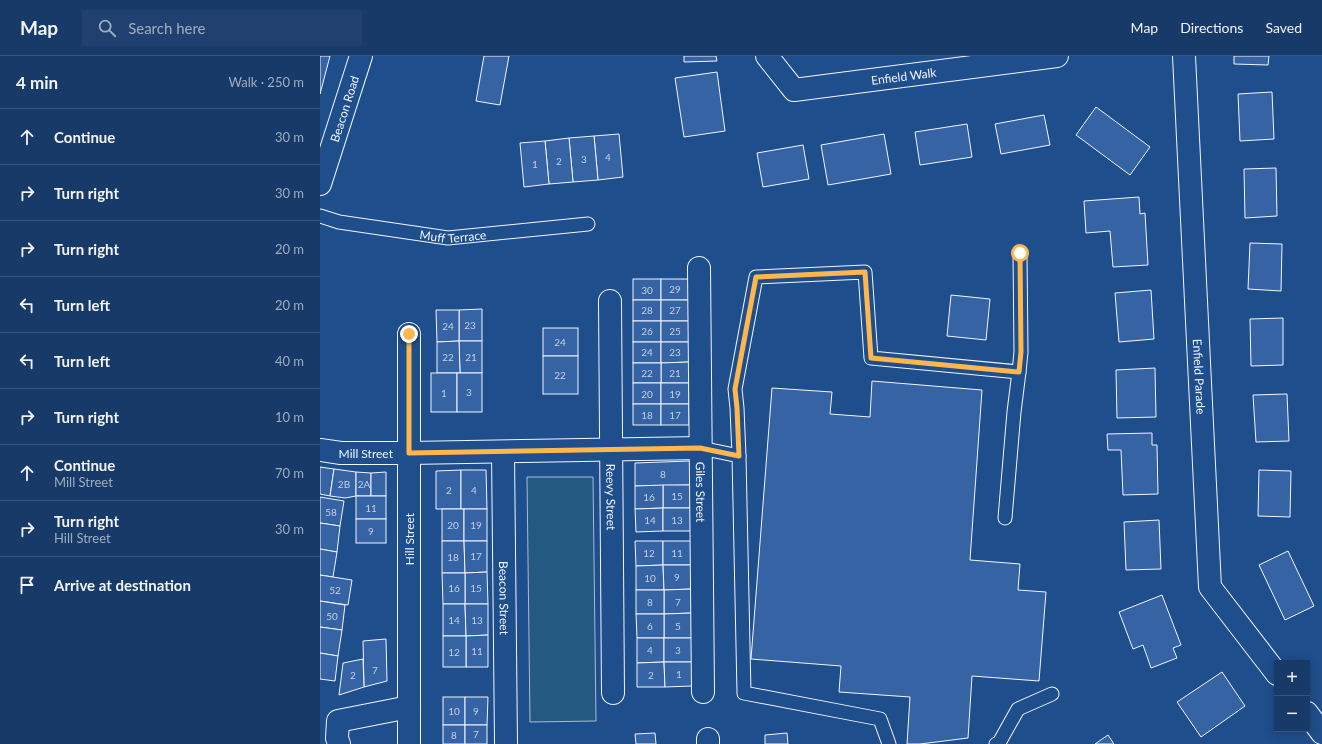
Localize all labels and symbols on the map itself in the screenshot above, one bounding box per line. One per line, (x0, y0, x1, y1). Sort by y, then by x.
street label: Enfield Walk (870, 64, 938, 87)
street label: Beacon Road (326, 74, 362, 144)
house number: 4 (605, 151, 611, 163)
house number: 3 (581, 153, 587, 165)
house number: 2 (556, 155, 562, 167)
house number: 1 (532, 158, 538, 170)
street label: Muff Terrace (419, 226, 487, 245)
route start (1011, 244, 1029, 262)
house number: 29 (669, 283, 681, 295)
house number: 30 (641, 284, 653, 296)
house number: 28 (641, 304, 653, 316)
house number: 27 (669, 304, 681, 316)
house number: 23 (464, 319, 476, 331)
house number: 24 (442, 320, 454, 332)
route end (400, 325, 418, 343)
house number: 26 (641, 325, 653, 337)
house number: 25 (669, 325, 681, 337)
house number: 24 (554, 336, 566, 348)
street label: Enfield Parade (1190, 339, 1209, 415)
house number: 24 (641, 346, 653, 358)
house number: 23 (669, 346, 681, 358)
house number: 22 (442, 351, 454, 363)
house number: 21 (465, 351, 477, 363)
house number: 22 (641, 367, 653, 379)
house number: 21 (669, 367, 681, 379)
house number: 22 (554, 369, 566, 381)
house number: 3 (466, 386, 472, 398)
house number: 1 (441, 387, 447, 399)
house number: 20 (641, 388, 653, 400)
house number: 19 (669, 388, 681, 400)
house number: 18 (641, 409, 653, 421)
house number: 17 (669, 409, 681, 421)
street label: Mill Street (339, 446, 394, 461)
street label: Giles Street (693, 462, 709, 523)
street label: Reevy Street (604, 464, 619, 531)
house number: 8 (660, 468, 666, 480)
house number: 2B (338, 478, 350, 490)
house number: 2A (358, 478, 371, 490)
house number: 2 (446, 484, 452, 496)
house number: 4 (471, 484, 477, 496)
house number: 15 (671, 490, 683, 502)
house number: 16 (643, 491, 655, 503)
house number: 11 (365, 502, 377, 514)
house number: 58 (325, 506, 337, 518)
street label: Hill Street (402, 512, 417, 565)
house number: 14 (644, 514, 656, 526)
house number: 13 (671, 514, 683, 526)
house number: 20 (447, 519, 459, 531)
house number: 19 (470, 519, 482, 531)
house number: 9 (368, 525, 374, 537)
house number: 12 (643, 547, 655, 559)
house number: 11 (671, 547, 683, 559)
house number: 17 (470, 550, 482, 562)
house number: 18 (447, 551, 459, 563)
street label: Beacon Street (497, 561, 512, 636)
house number: 9 (674, 571, 680, 583)
house number: 10 (644, 572, 656, 584)
house number: 16 (448, 582, 460, 594)
house number: 15 (470, 582, 482, 594)
house number: 52 (329, 584, 341, 596)
house number: 8 (647, 596, 653, 608)
house number: 7 (675, 596, 681, 608)
house number: 50 (326, 610, 338, 622)
house number: 14 (448, 614, 460, 626)
house number: 13 (471, 614, 483, 626)
house number: 6 (647, 620, 653, 632)
house number: 5 (675, 620, 681, 632)
house number: 4 (647, 644, 653, 656)
house number: 3 (675, 644, 681, 656)
house number: 11 (471, 645, 483, 657)
house number: 12 (448, 646, 460, 658)
house number: 7 (372, 664, 378, 676)
house number: 1 (676, 668, 682, 680)
house number: 2 (350, 669, 356, 681)
house number: 2 (648, 669, 654, 681)
house number: 10 (448, 705, 460, 717)
house number: 9 (473, 705, 479, 717)
house number: 7 (473, 728, 479, 740)
house number: 8 (451, 729, 457, 741)

